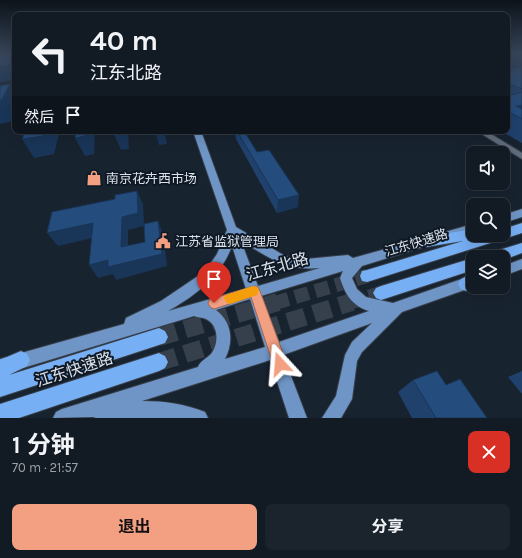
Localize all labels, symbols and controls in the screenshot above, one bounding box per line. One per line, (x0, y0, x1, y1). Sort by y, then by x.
text: 40 m (90, 24, 158, 57)
icon: left (24, 28, 76, 80)
text: 江东北路 (90, 62, 162, 84)
icon: arrive (62, 104, 84, 126)
text: 然后 (24, 108, 54, 126)
map controls (466, 146, 510, 294)
button: sound (466, 146, 510, 190)
shop icon: 南京花卉西市场 (85, 169, 103, 187)
place label: 南京花卉西市场 (106, 171, 197, 186)
button: search (466, 198, 510, 242)
street label: 江东快速路 (383, 226, 449, 259)
public building icon: 江苏省监狱管理局 (154, 232, 172, 250)
place label: 江苏省监狱管理局 (175, 234, 279, 249)
street label: 江东北路 (244, 249, 311, 284)
button: layers (466, 250, 510, 294)
pin (197, 262, 231, 303)
icon: arrive (203, 268, 225, 290)
position arrow (259, 343, 301, 385)
street label: 江东快速路 (33, 348, 115, 391)
text: 1 分钟 (12, 431, 75, 459)
button: close (468, 431, 510, 473)
text: 70 m · 21:57 (12, 460, 78, 475)
button: 退出 (12, 504, 257, 550)
button: 分享 (265, 504, 510, 550)

